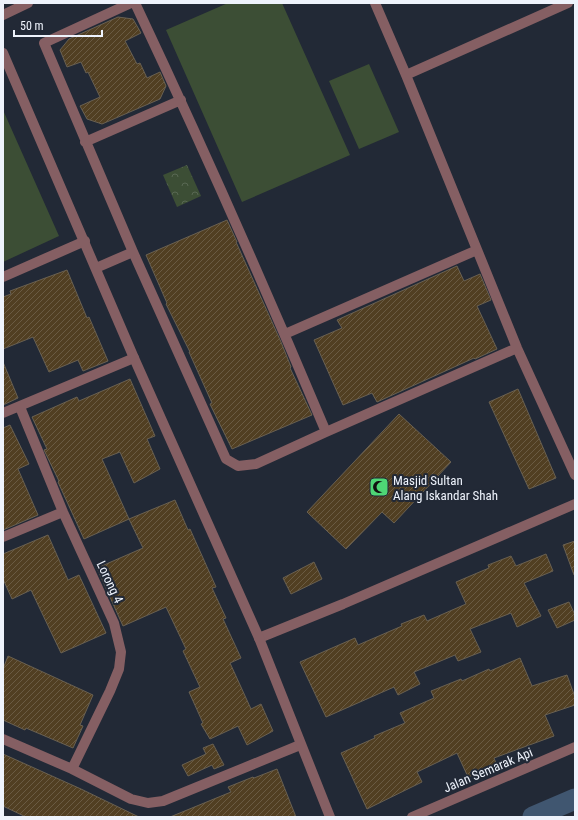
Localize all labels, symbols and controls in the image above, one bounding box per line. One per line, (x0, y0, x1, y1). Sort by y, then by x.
scale bar (14, 12, 102, 38)
text: 50 m (20, 19, 44, 33)
place label: Masjid Sultan Alang Iskandar Shah (393, 473, 498, 503)
mosque icon: Masjid Sultan Alang Iskandar Shah (368, 476, 390, 498)
street label: Lorong 4 (94, 558, 127, 606)
street label: Jalan Semarak Api (441, 744, 535, 796)

